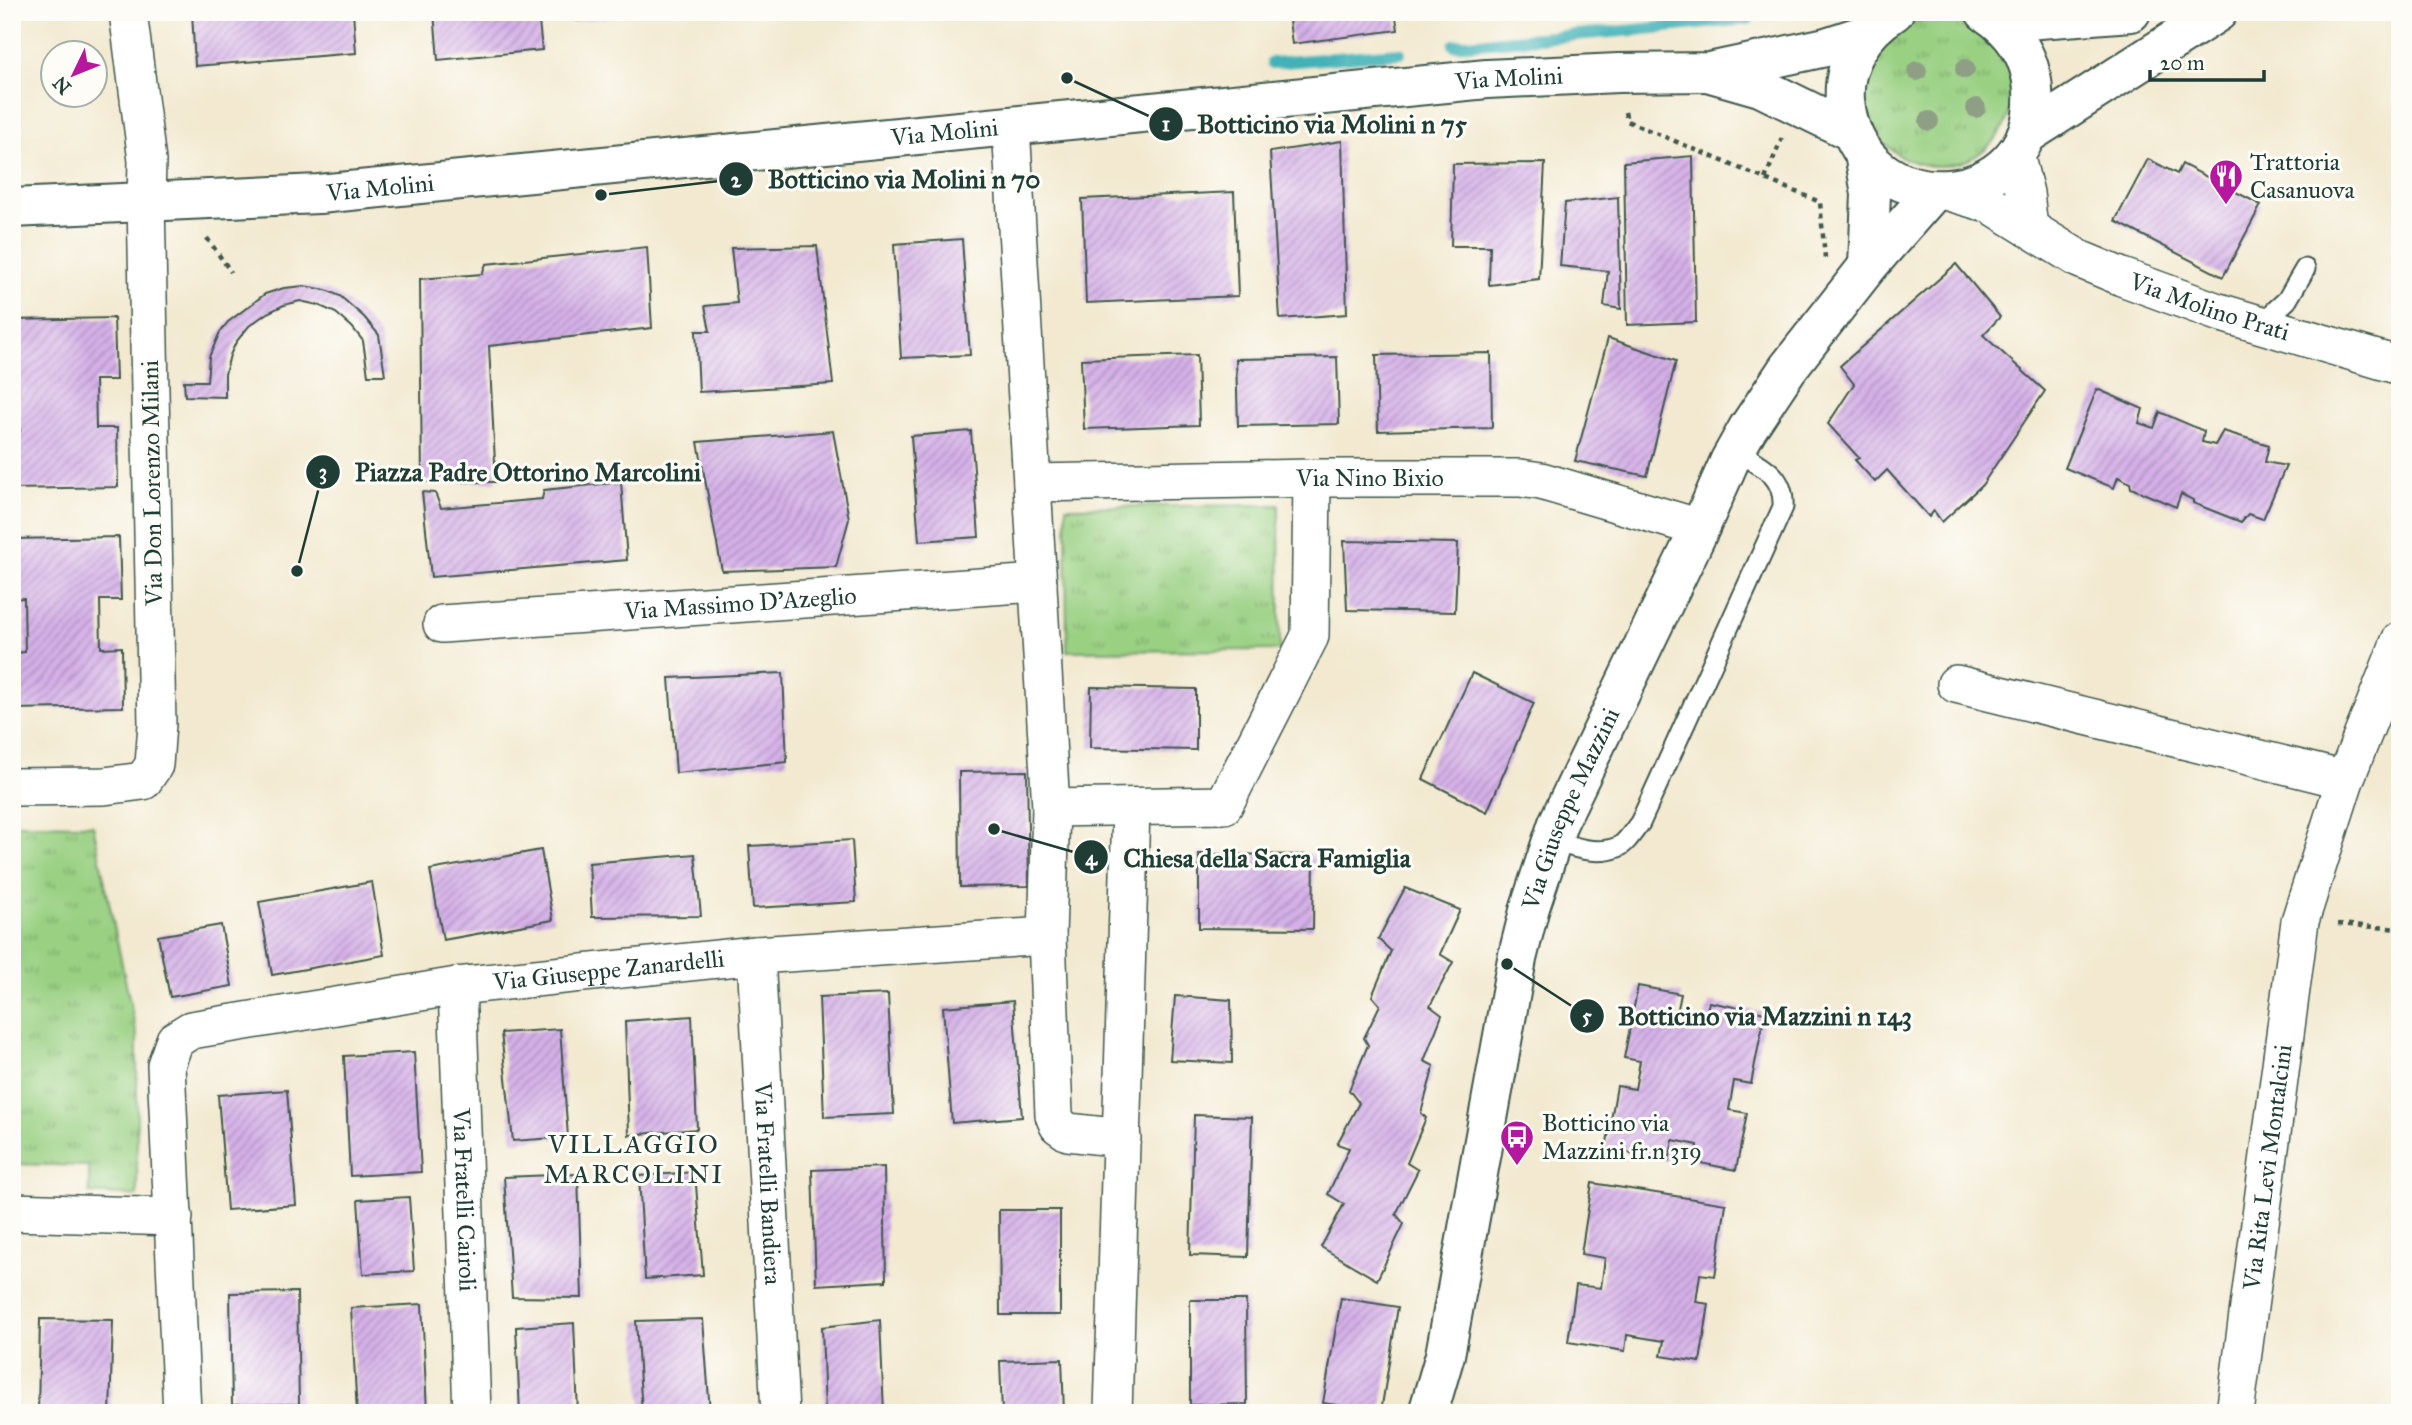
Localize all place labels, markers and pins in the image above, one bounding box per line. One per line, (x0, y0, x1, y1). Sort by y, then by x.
callout: Botticino via Molini n 75 (1149, 100, 1481, 147)
place label: Trattoria Casanuova (2250, 147, 2356, 205)
callout: Botticino via Molini n 70 (718, 156, 1054, 203)
restaurant icon: Trattoria Casanuova (2207, 157, 2245, 206)
callout: Piazza Padre Ottorino Marcolini (305, 448, 715, 495)
callout: Chiesa della Sacra Famiglia (1074, 834, 1424, 881)
callout: Botticino via Mazzini n 143 (1569, 992, 1926, 1039)
place label: Botticino via Mazzini fr.n 319 (1542, 1108, 1702, 1166)
bus stop icon: Botticino via Mazzini fr.n 319 (1498, 1118, 1536, 1167)

